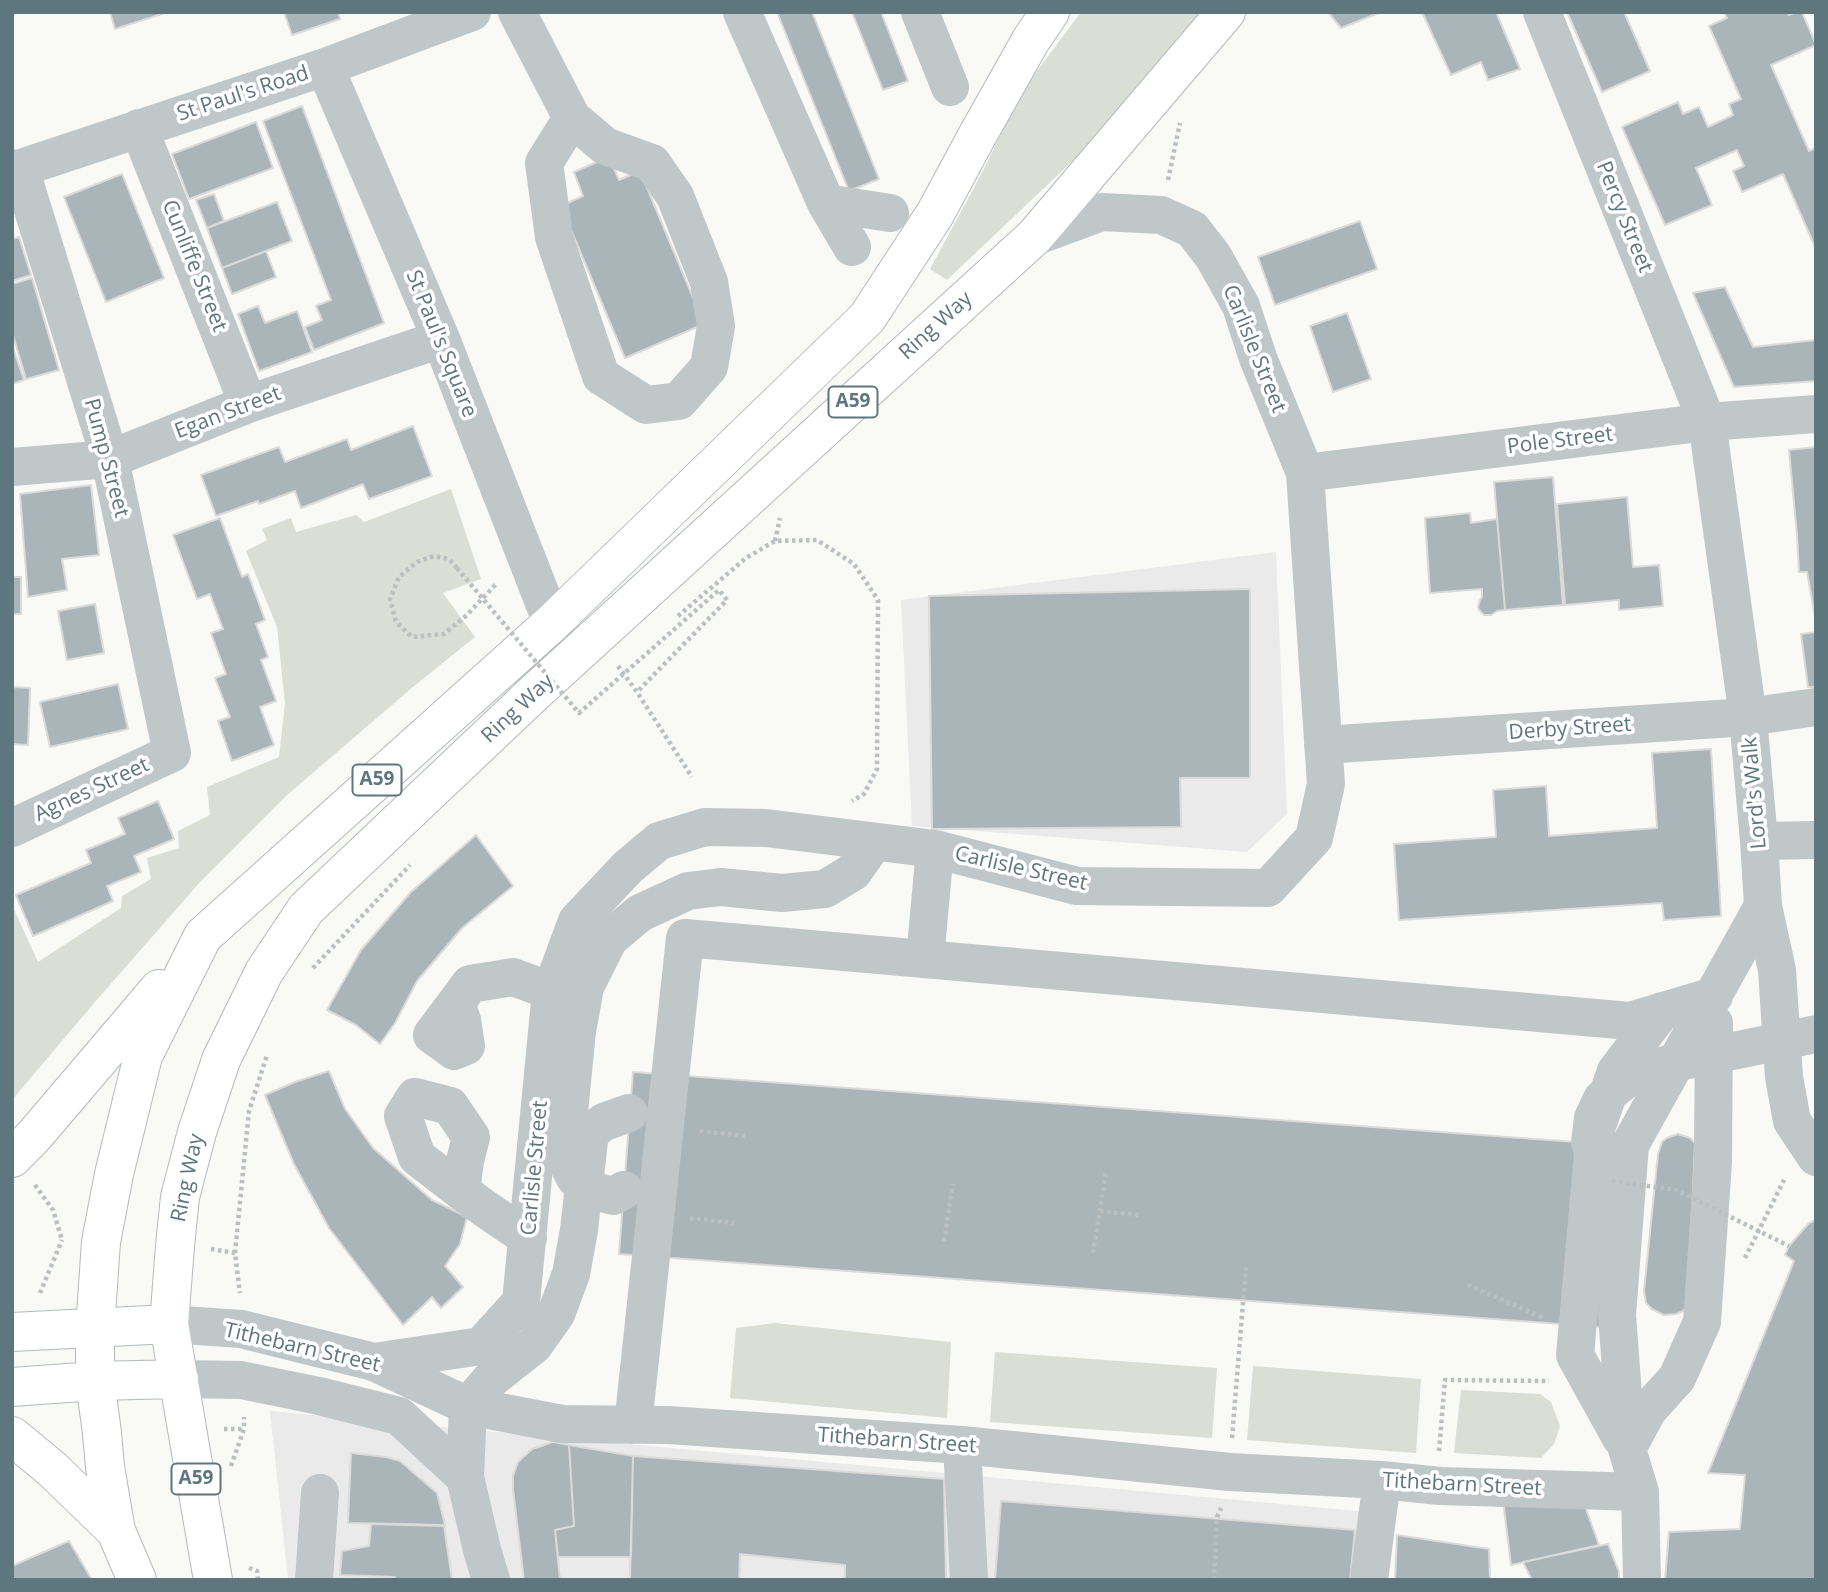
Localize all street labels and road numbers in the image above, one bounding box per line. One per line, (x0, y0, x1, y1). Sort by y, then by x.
street label: St Paul's Road (174, 61, 312, 127)
street label: Percy Street (1590, 158, 1658, 276)
street label: Cunliffe Street (156, 197, 232, 335)
street label: St Paul's Square (400, 267, 482, 421)
street label: Carlisle Street (1217, 282, 1291, 416)
street label: Ring Way (894, 287, 978, 365)
street label: Egan Street (171, 381, 285, 445)
road number: A59 (828, 386, 878, 418)
street label: Pump Street (78, 396, 134, 520)
street label: Pole Street (1506, 422, 1614, 460)
street label: Ring Way (477, 669, 559, 749)
street label: Derby Street (1508, 712, 1632, 746)
street label: Lord's Walk (1738, 736, 1772, 850)
street label: Agnes Street (31, 752, 153, 828)
road number: A59 (352, 764, 402, 796)
street label: Carlisle Street (952, 842, 1090, 896)
street label: Carlisle Street (517, 1100, 553, 1236)
street label: Ring Way (166, 1132, 210, 1224)
street label: Tithebarn Street (222, 1318, 382, 1378)
street label: Tithebarn Street (817, 1423, 977, 1459)
road number: A59 (172, 1464, 220, 1494)
street label: Tithebarn Street (1382, 1468, 1542, 1502)

